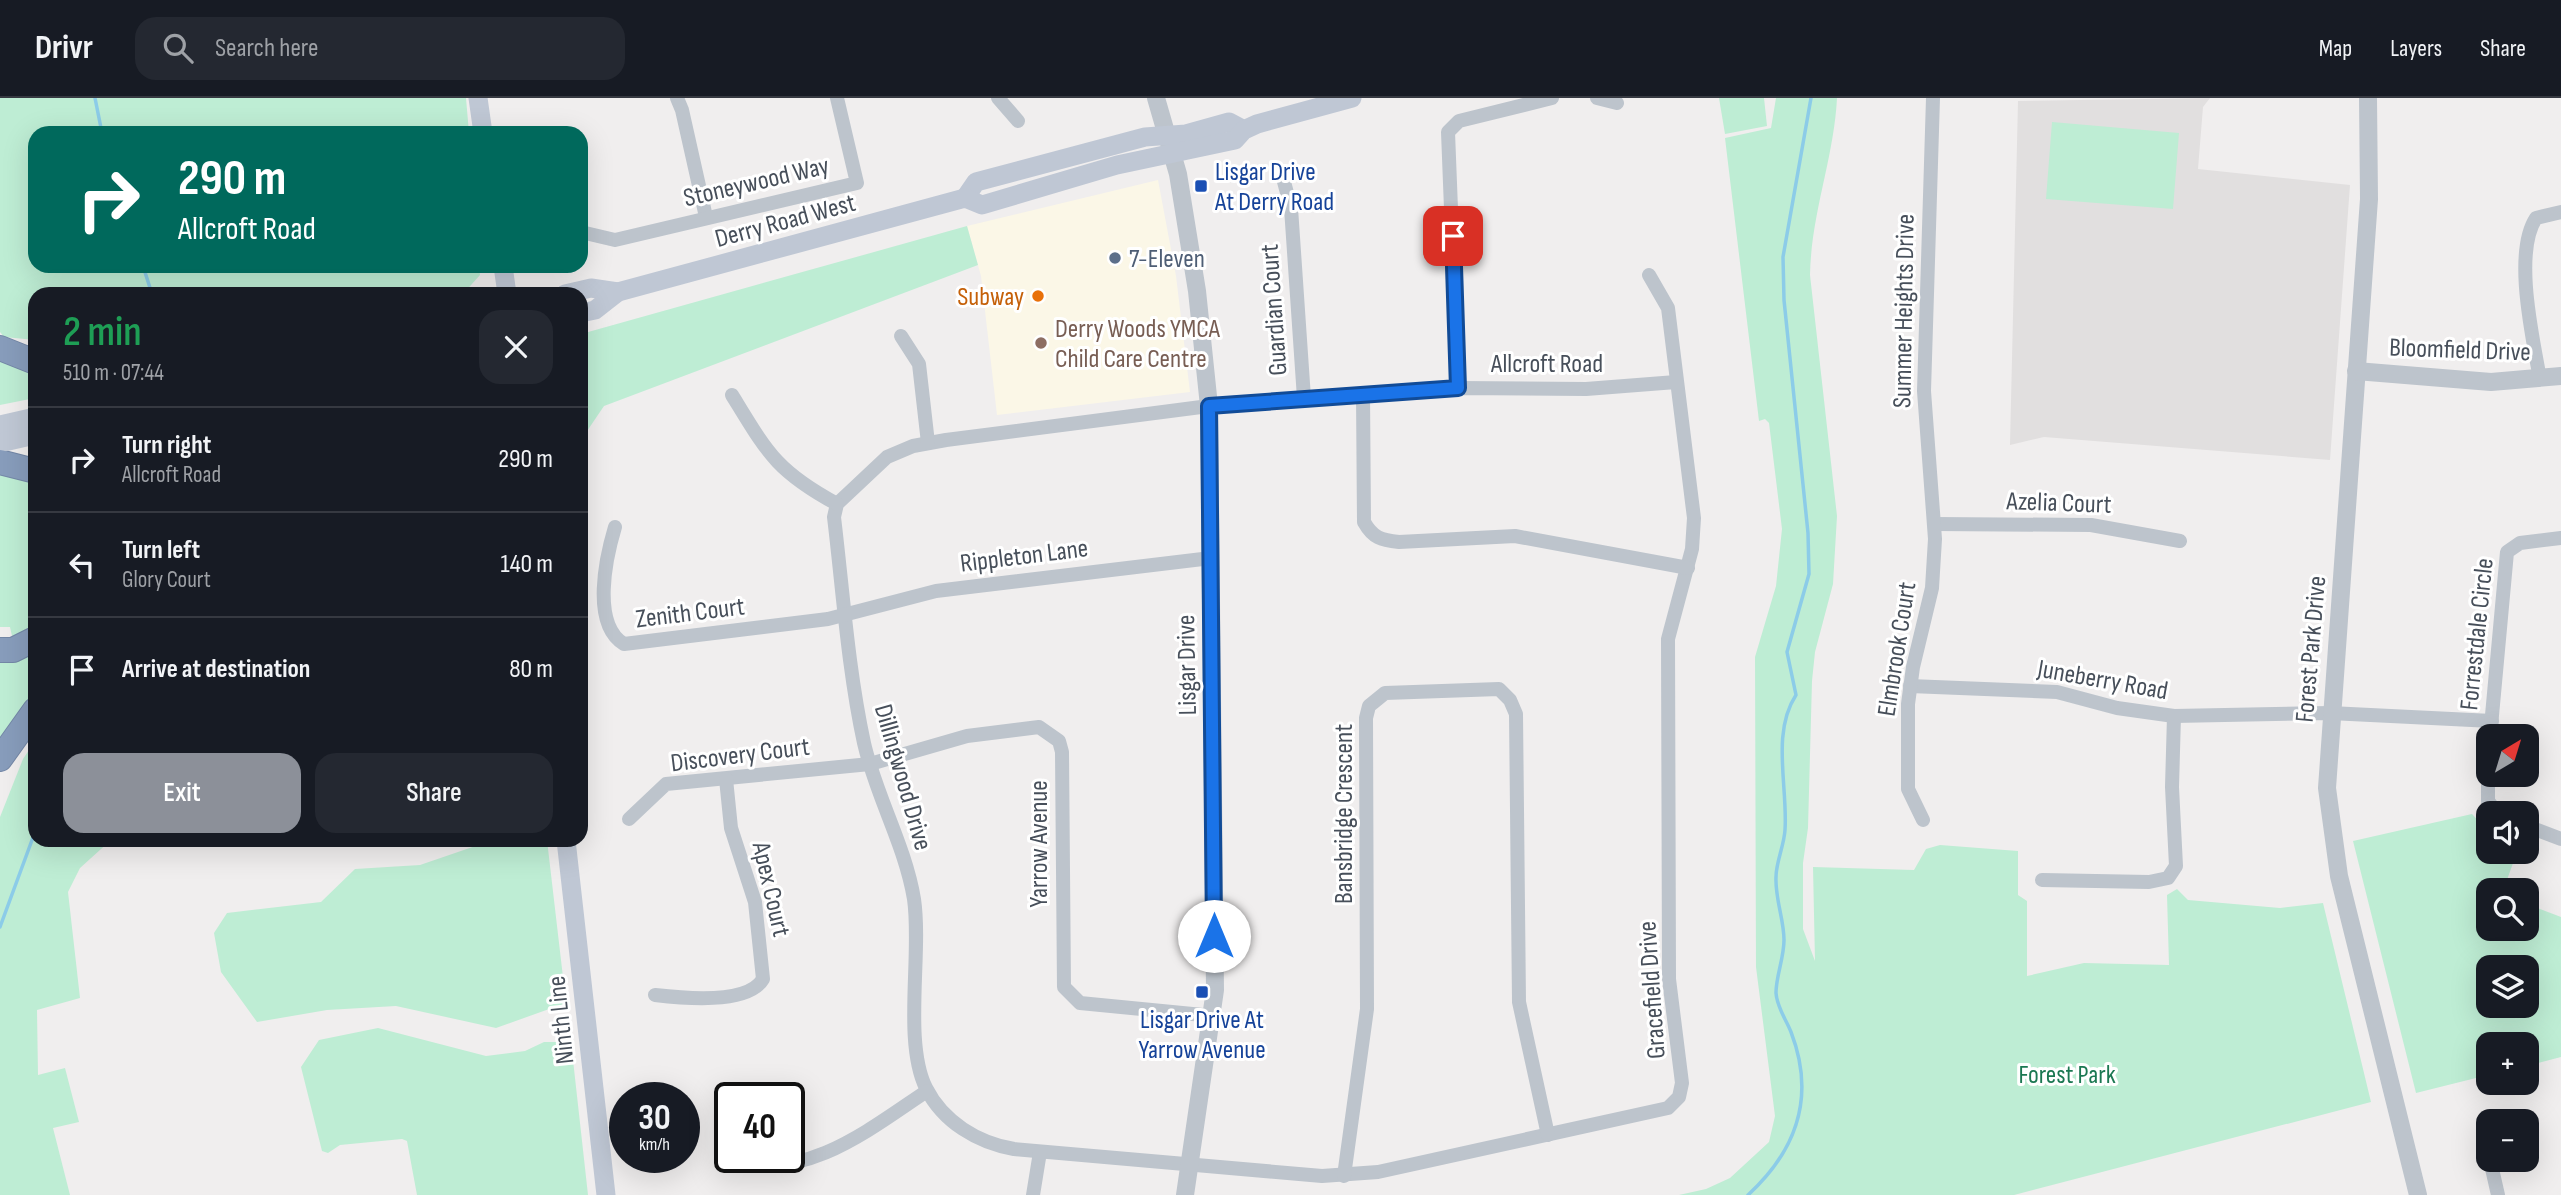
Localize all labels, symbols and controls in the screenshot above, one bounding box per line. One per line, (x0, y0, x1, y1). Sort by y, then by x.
search box (135, 17, 625, 80)
text: Drivr (35, 28, 93, 68)
icon: search (159, 29, 197, 67)
text: Search here (215, 33, 318, 64)
text: Map (2319, 34, 2352, 63)
text: Layers (2390, 34, 2442, 63)
text: Share (2480, 34, 2526, 63)
text: 290 m (178, 150, 286, 209)
street label: Stoneywood Way (681, 151, 832, 214)
icon: right (63, 154, 154, 245)
place label: Lisgar Drive At Derry Road (1214, 157, 1334, 218)
marker: Lisgar Drive At Derry Road (1193, 178, 1209, 194)
street label: Derry Road West (712, 188, 859, 255)
pin (1423, 206, 1483, 266)
text: Allcroft Road (178, 210, 316, 249)
street label: Summer Heights Drive (1887, 214, 1922, 408)
icon: arrive (1434, 217, 1472, 255)
street label: Guardian Court (1254, 243, 1295, 377)
place label: 7-Eleven (1129, 244, 1205, 275)
marker: 7-Eleven (1107, 250, 1123, 266)
place label: Subway (957, 282, 1024, 313)
marker: Subway (1030, 288, 1046, 304)
text: 2 min (63, 307, 142, 358)
button: close (479, 310, 553, 384)
place label: Derry Woods YMCA Child Care Centre (1055, 314, 1221, 375)
street label: Bloomfield Drive (2389, 333, 2531, 368)
marker: Derry Woods YMCA Child Care Centre (1033, 335, 1049, 351)
street label: Allcroft Road (1490, 349, 1603, 380)
text: 510 m · 07:44 (63, 359, 164, 387)
text: Turn right (122, 430, 211, 461)
icon: right (63, 441, 101, 479)
text: 290 m (498, 444, 553, 475)
text: Allcroft Road (122, 461, 221, 489)
street label: Azelia Court (2005, 486, 2112, 521)
street label: Rippleton Lane (958, 533, 1090, 580)
text: Turn left (122, 535, 200, 566)
icon: left (63, 546, 101, 584)
text: 140 m (501, 549, 553, 580)
street label: Forrestdale Circle (2454, 557, 2501, 712)
text: Glory Court (122, 566, 211, 594)
street label: Forest Park Drive (2290, 575, 2333, 724)
street label: Elmbrook Court (1872, 580, 1923, 719)
street label: Zenith Court (634, 591, 747, 636)
street label: Lisgar Drive (1171, 614, 1204, 716)
icon: arrive (63, 651, 101, 689)
text: Arrive at destination (122, 654, 310, 685)
text: 80 m (509, 654, 553, 685)
street label: Juneberry Road (2034, 654, 2170, 707)
street label: Dillingwood Drive (867, 701, 938, 854)
street label: Bansbridge Crescent (1329, 724, 1360, 904)
north arrow (2476, 724, 2539, 788)
map controls (2476, 724, 2539, 1172)
street label: Discovery Court (669, 732, 811, 779)
button: Exit (63, 753, 301, 833)
button: Share (315, 753, 553, 833)
street label: Yarrow Avenue (1024, 780, 1055, 908)
button: sound (2476, 801, 2539, 864)
street label: Apex Court (744, 838, 796, 940)
button: search (2476, 878, 2539, 941)
position arrow (1177, 899, 1251, 973)
street label: Gracefield Drive (1632, 920, 1673, 1060)
button: layers (2476, 955, 2539, 1018)
street label: Ninth Line (541, 974, 582, 1066)
marker: Lisgar Drive At Yarrow Avenue (1194, 984, 1210, 1000)
place label: Lisgar Drive At Yarrow Avenue (1138, 1005, 1266, 1066)
button: + (2476, 1032, 2539, 1095)
park label: Forest Park (2018, 1060, 2116, 1091)
speed limit sign: 40 (714, 1082, 805, 1173)
text: 30 (638, 1097, 671, 1140)
button: − (2476, 1109, 2539, 1172)
text: km/h (639, 1134, 670, 1155)

